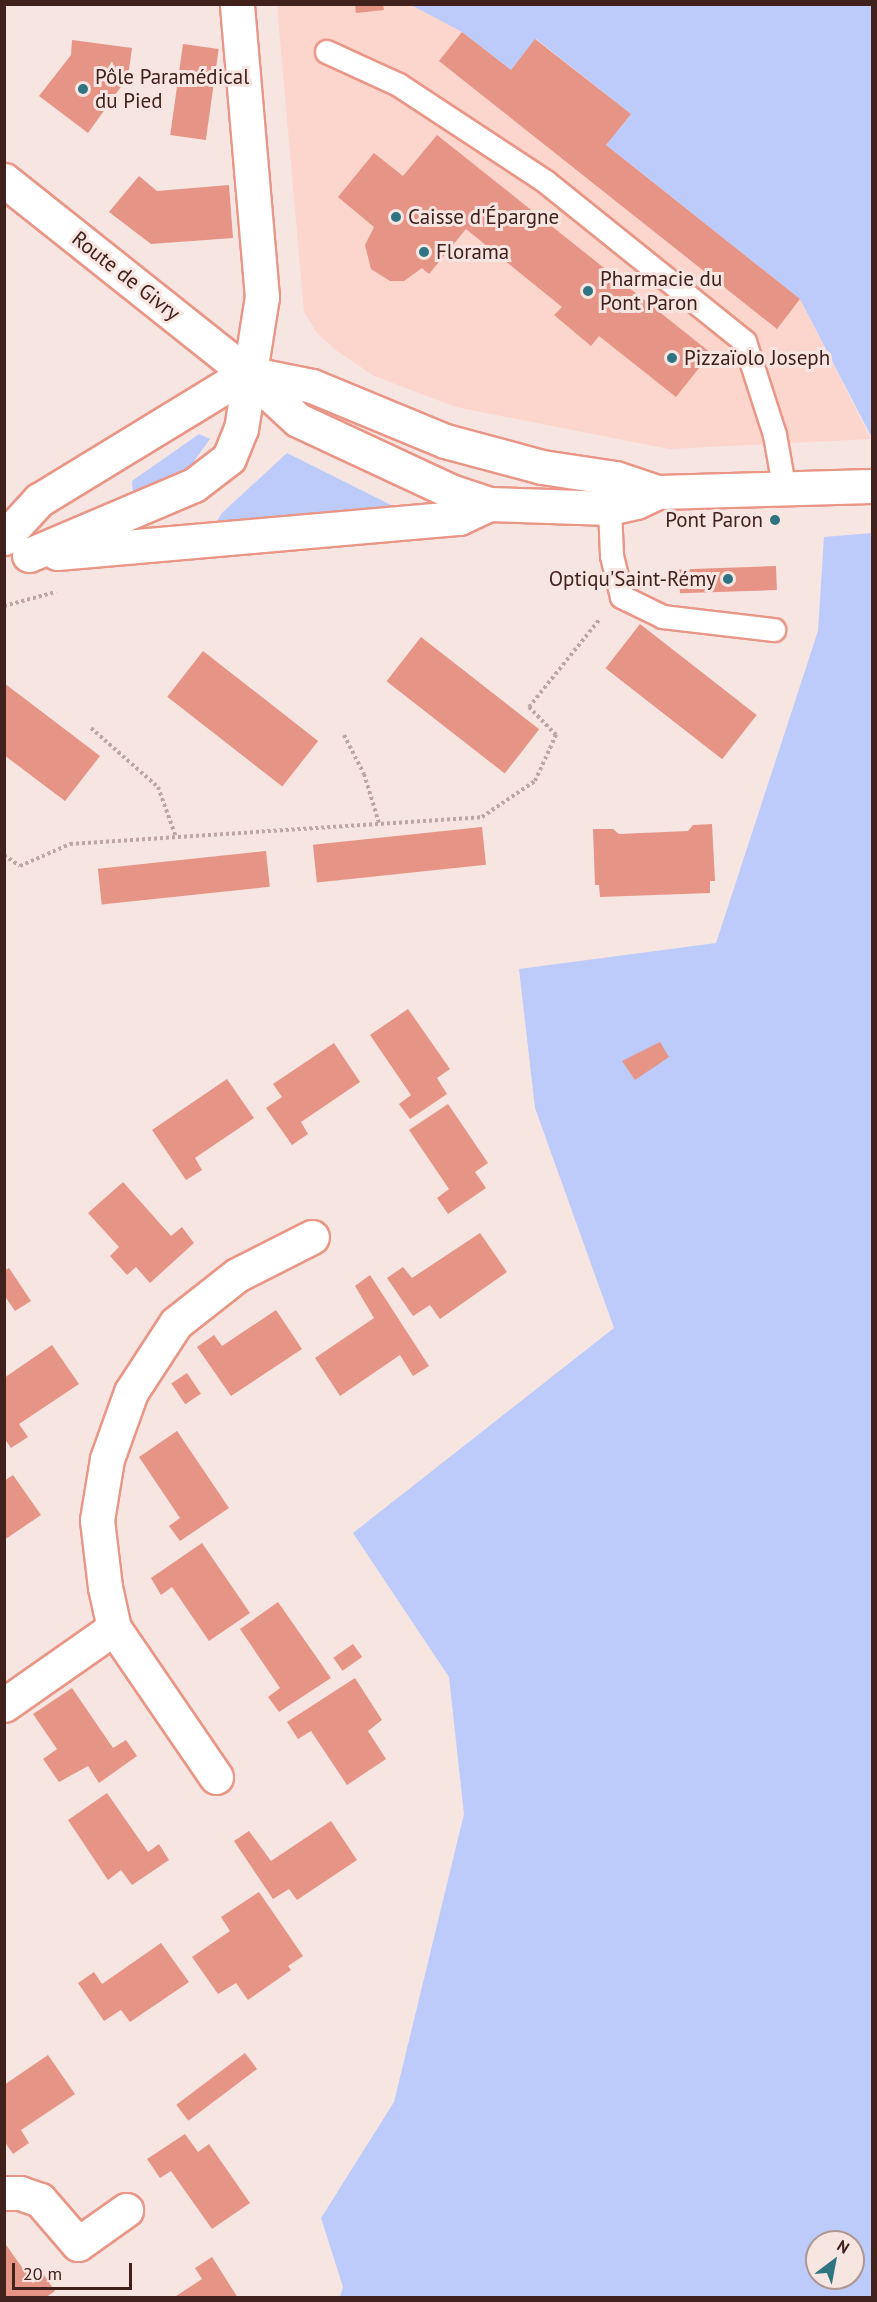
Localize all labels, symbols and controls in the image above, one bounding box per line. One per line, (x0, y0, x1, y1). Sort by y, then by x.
place label: Pôle Paramédical du Pied (95, 64, 249, 114)
marker: Pôle Paramédical du Pied (76, 82, 90, 96)
place label: Caisse d'Épargne (408, 204, 559, 230)
marker: Caisse d'Épargne (389, 210, 403, 224)
street label: Route de Givry (67, 226, 185, 326)
place label: Florama (436, 239, 509, 265)
marker: Florama (417, 245, 431, 259)
place label: Pharmacie du Pont Paron (600, 266, 722, 316)
marker: Pharmacie du Pont Paron (581, 284, 595, 298)
place label: Pizzaïolo Joseph (684, 345, 830, 371)
marker: Pizzaïolo Joseph (665, 351, 679, 365)
place label: Pont Paron (665, 507, 763, 533)
marker: Pont Paron (768, 513, 782, 527)
place label: Optiqu'Saint-Rémy (549, 566, 716, 592)
marker: Optiqu'Saint-Rémy (721, 572, 735, 586)
north arrow (805, 2230, 865, 2290)
text: N (834, 2235, 853, 2258)
scale bar (15, 2251, 135, 2289)
text: 20 m (23, 2262, 62, 2285)

